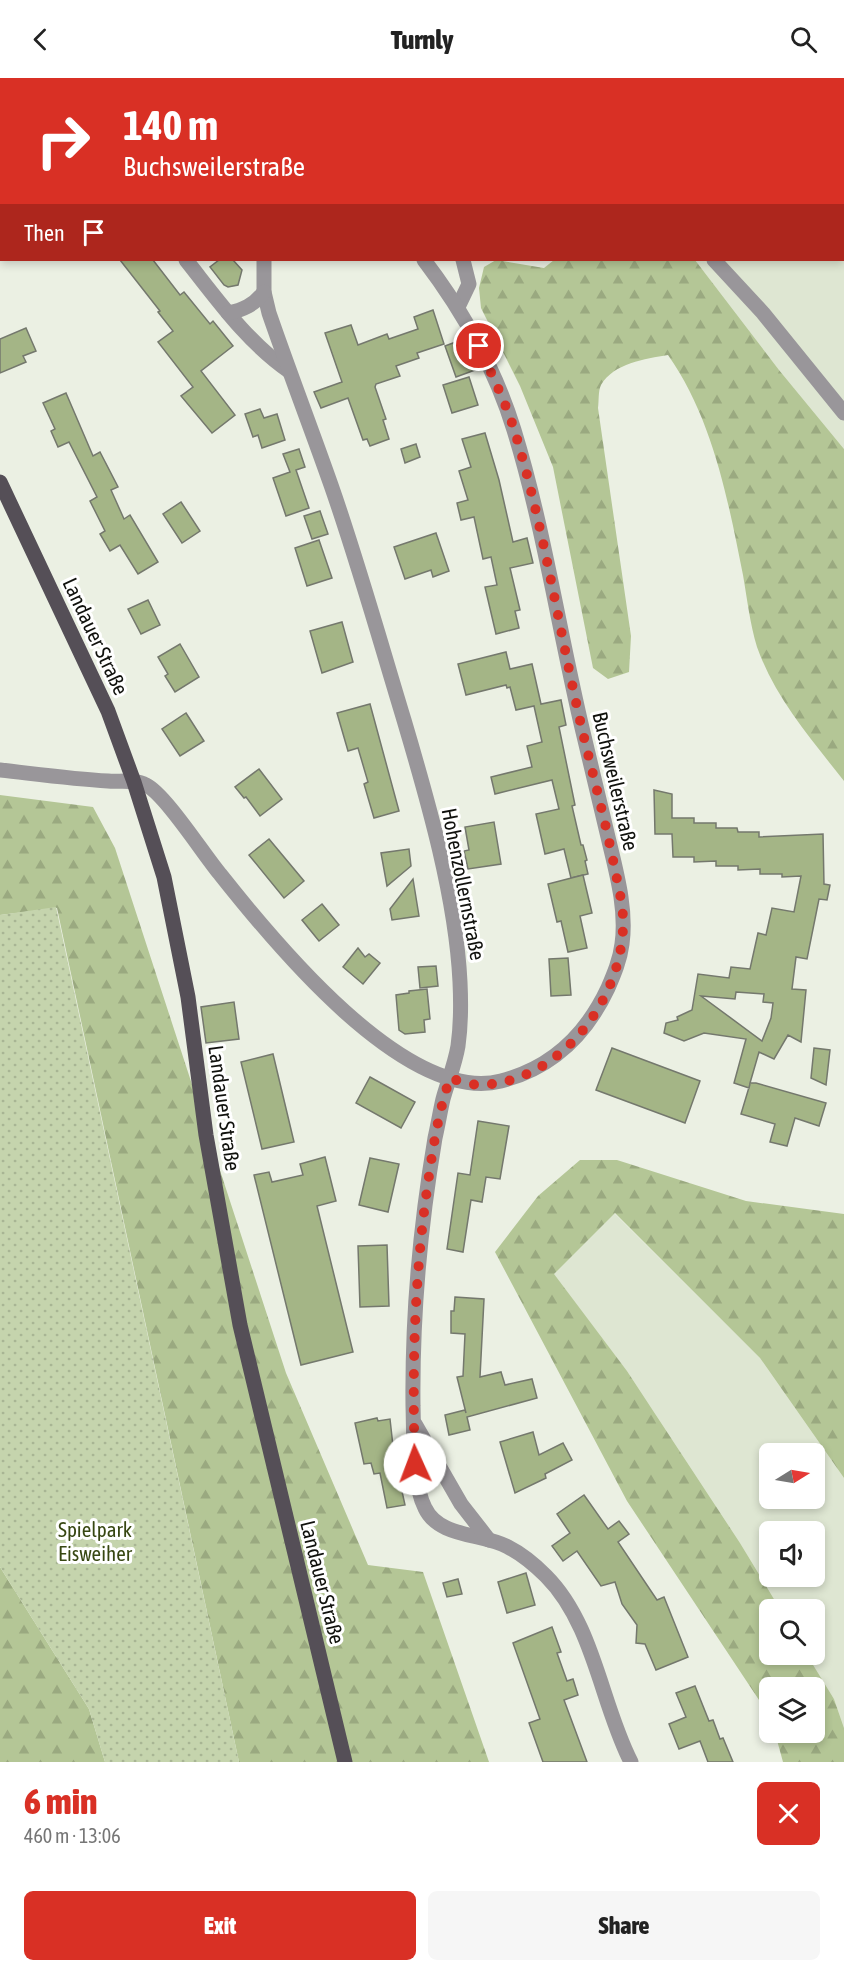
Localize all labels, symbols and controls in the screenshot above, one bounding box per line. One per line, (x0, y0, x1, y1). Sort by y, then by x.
icon: back (24, 23, 57, 56)
icon: search (787, 23, 820, 56)
text: Turnly (391, 24, 453, 55)
text: 140 m (123, 101, 218, 149)
icon: right (24, 102, 102, 180)
text: Buchsweilerstraße (123, 151, 305, 182)
icon: arrive (77, 216, 110, 249)
text: Then (24, 220, 65, 246)
pin (453, 320, 504, 371)
icon: arrive (462, 329, 495, 362)
street label: Landauer Straße (58, 574, 134, 698)
street label: Buchsweilerstraße (588, 709, 644, 853)
street label: Hohenzollernstraße (437, 806, 491, 962)
street label: Landauer Straße (204, 1044, 246, 1172)
position arrow (383, 1432, 447, 1496)
north arrow (759, 1443, 825, 1509)
map controls (759, 1443, 825, 1743)
park label: Spielpark Eisweiher (58, 1517, 133, 1565)
street label: Landauer Straße (296, 1518, 350, 1646)
button: sound (759, 1521, 825, 1587)
button: search (759, 1599, 825, 1665)
button: layers (759, 1677, 825, 1743)
text: 6 min (24, 1780, 98, 1822)
button: close (757, 1782, 820, 1845)
text: 460 m · 13:06 (24, 1824, 121, 1847)
button: Exit (24, 1891, 416, 1960)
button: Share (428, 1891, 820, 1960)

